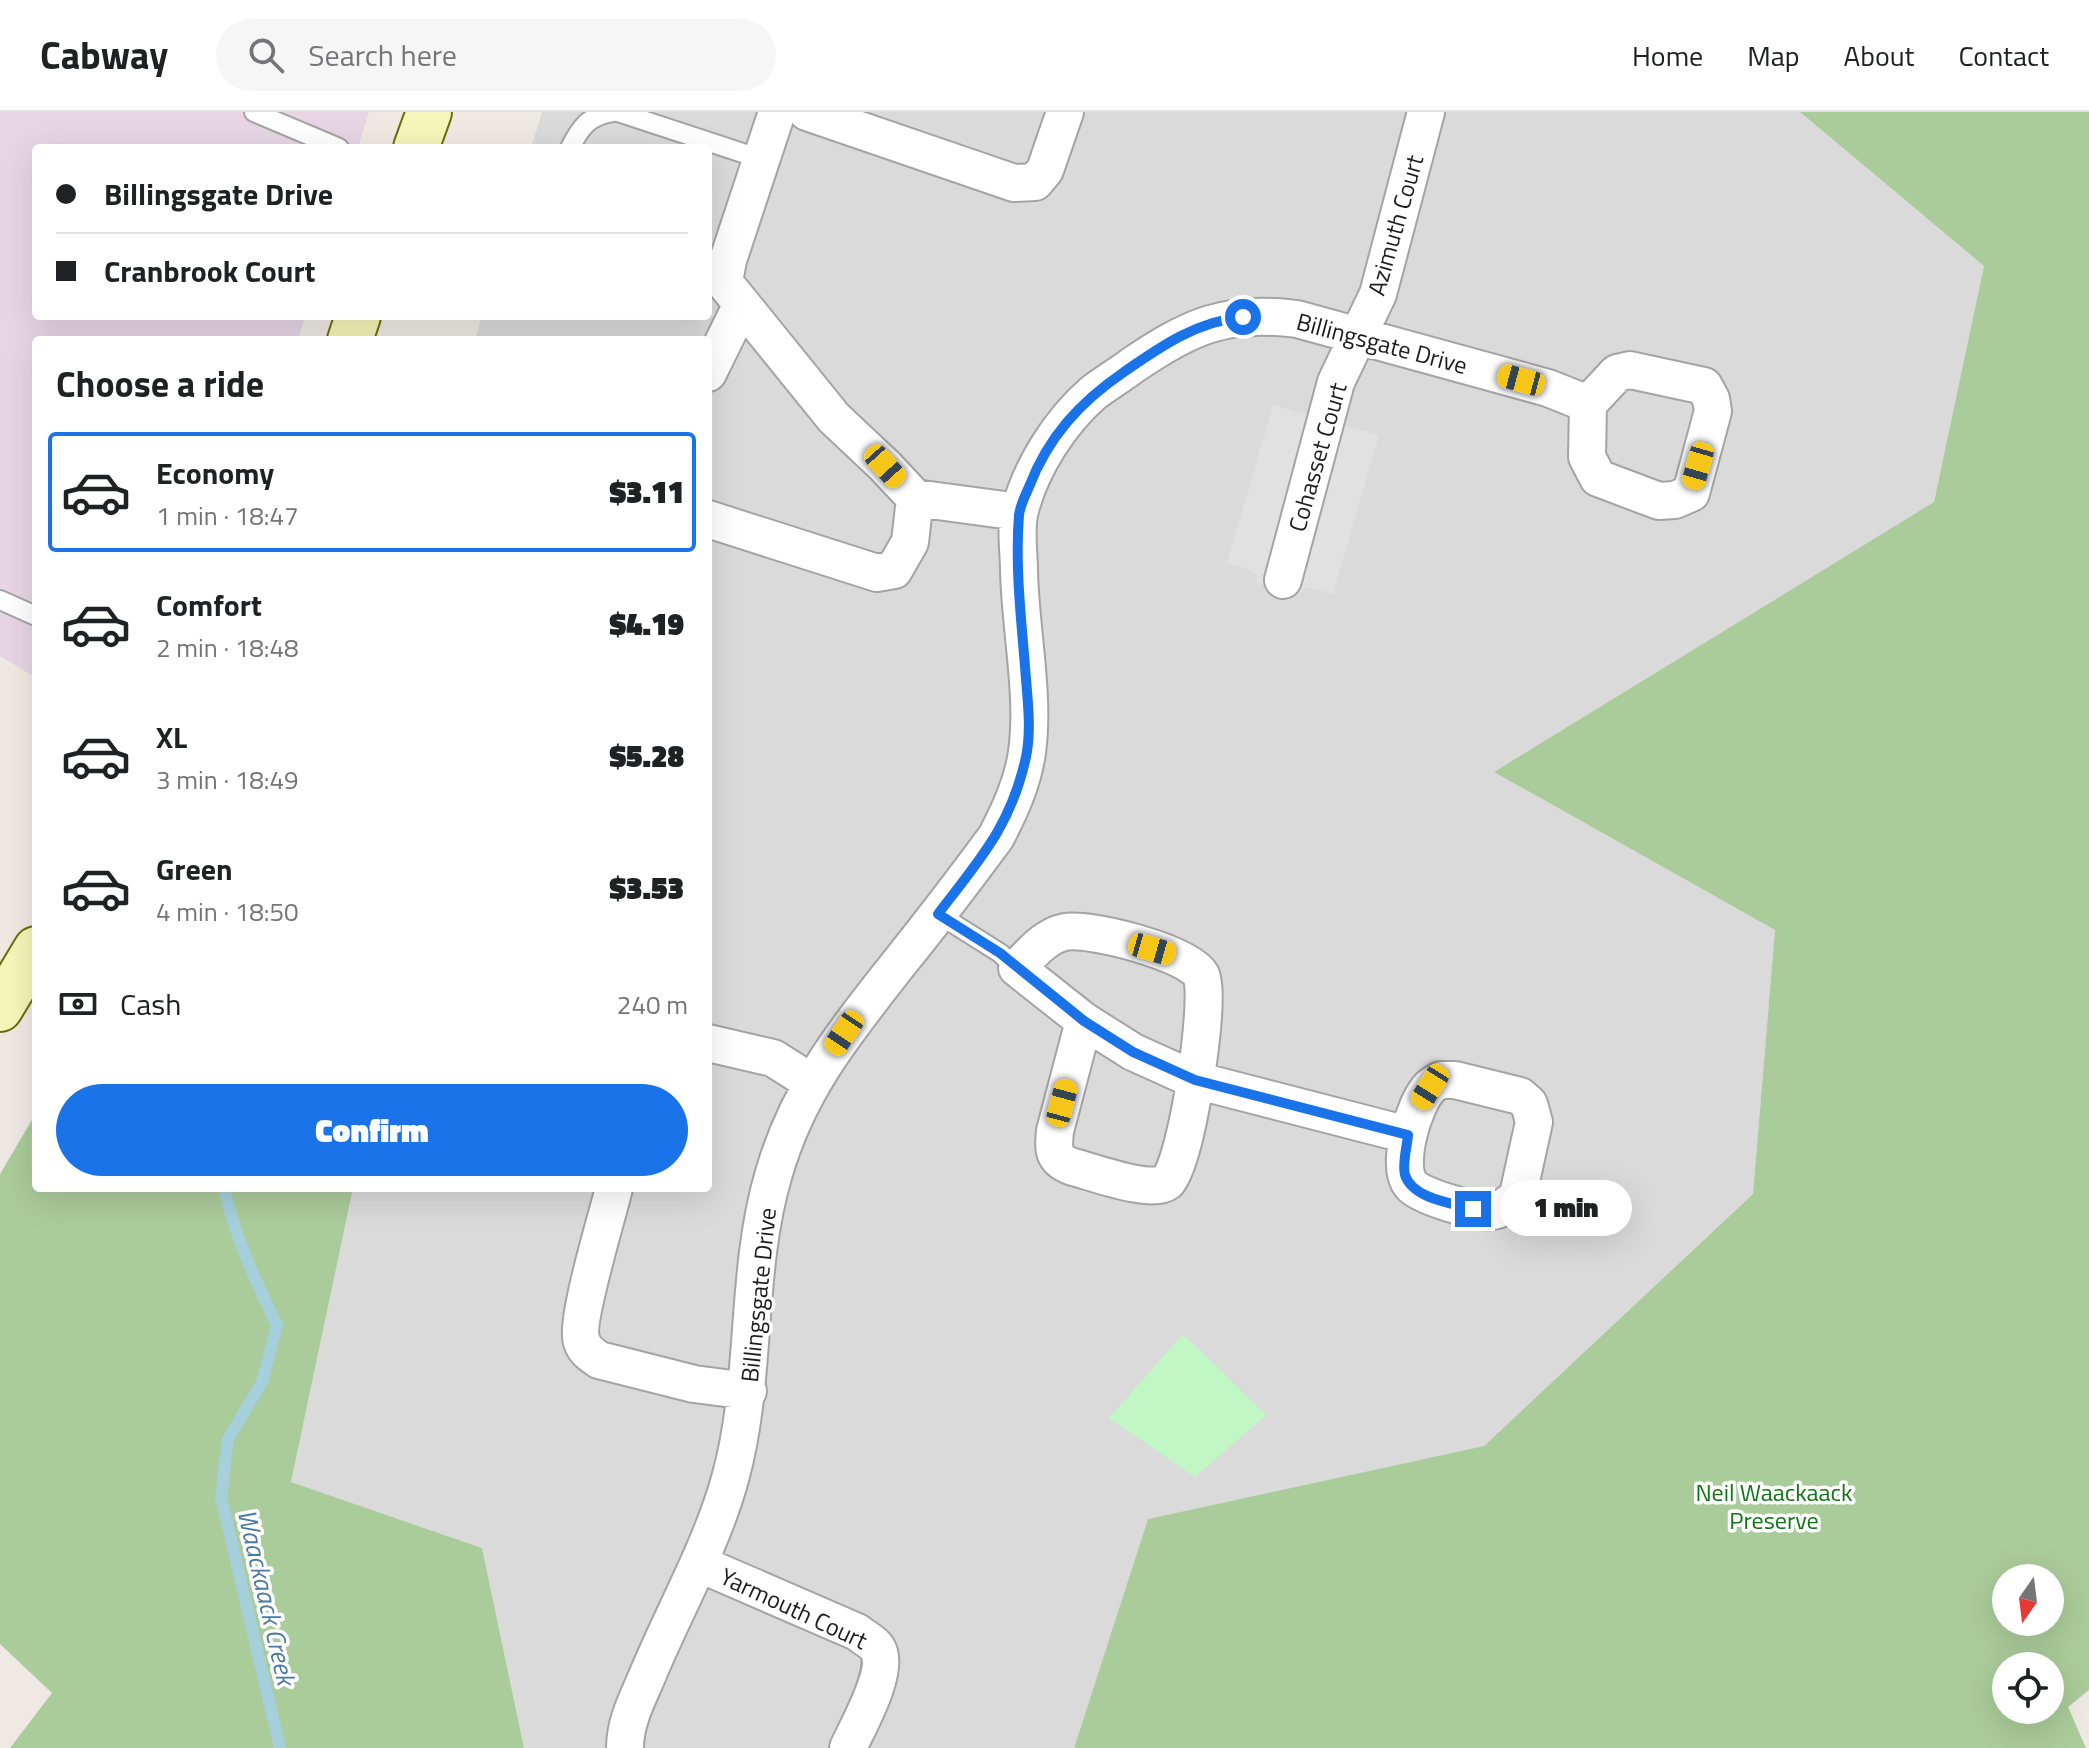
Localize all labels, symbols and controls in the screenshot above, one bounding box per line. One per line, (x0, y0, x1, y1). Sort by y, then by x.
search box (216, 19, 776, 91)
text: Cabway (40, 26, 168, 84)
text: Search here (308, 32, 457, 78)
icon: search (244, 33, 288, 77)
text: Home (1632, 34, 1703, 77)
text: Map (1747, 34, 1800, 77)
text: About (1844, 34, 1914, 77)
text: Contact (1958, 34, 2049, 77)
street label: Azimuth Court (1358, 150, 1432, 300)
text: Billingsgate Drive (104, 171, 333, 217)
text: Cranbrook Court (104, 248, 316, 294)
route start (1225, 299, 1261, 335)
street label: Billingsgate Drive (1293, 303, 1471, 383)
text: Choose a ride (56, 356, 264, 411)
car (1495, 362, 1547, 398)
street label: Cohasset Court (1279, 378, 1356, 536)
car (860, 440, 910, 492)
car (1680, 440, 1716, 492)
text: Economy (156, 450, 274, 496)
icon: car (60, 456, 132, 528)
text: $3.11 (610, 469, 684, 515)
text: 1 min · 18:47 (156, 496, 299, 535)
text: Comfort (156, 582, 262, 628)
icon: car (60, 588, 132, 660)
text: $4.19 (610, 601, 684, 647)
text: 2 min · 18:48 (156, 628, 299, 667)
text: XL (156, 714, 187, 760)
icon: car (60, 720, 132, 792)
text: $5.28 (610, 733, 684, 779)
text: 3 min · 18:49 (156, 760, 299, 799)
text: Green (156, 846, 233, 892)
icon: car (60, 852, 132, 924)
text: $3.53 (610, 865, 684, 911)
text: 4 min · 18:50 (156, 892, 299, 931)
car (1126, 931, 1178, 967)
text: Cash (120, 981, 181, 1027)
icon: cash (56, 982, 100, 1026)
text: 240 m (617, 985, 688, 1024)
car (821, 1006, 867, 1060)
car (1407, 1060, 1453, 1114)
car (1044, 1077, 1080, 1129)
button: Confirm (56, 1084, 688, 1176)
callout: 1 min (1501, 1181, 1633, 1237)
text: 1 min (1534, 1188, 1598, 1227)
route end (1455, 1191, 1491, 1227)
street label: Billingsgate Drive (731, 1206, 785, 1384)
park label: Neil Waackaack Preserve (1695, 1474, 1853, 1538)
water label: Waackaack Creek (228, 1505, 307, 1692)
street label: Yarmouth Court (714, 1558, 874, 1658)
north arrow (1992, 1564, 2064, 1636)
map controls (1992, 1564, 2064, 1724)
button: locate (1992, 1652, 2064, 1724)

